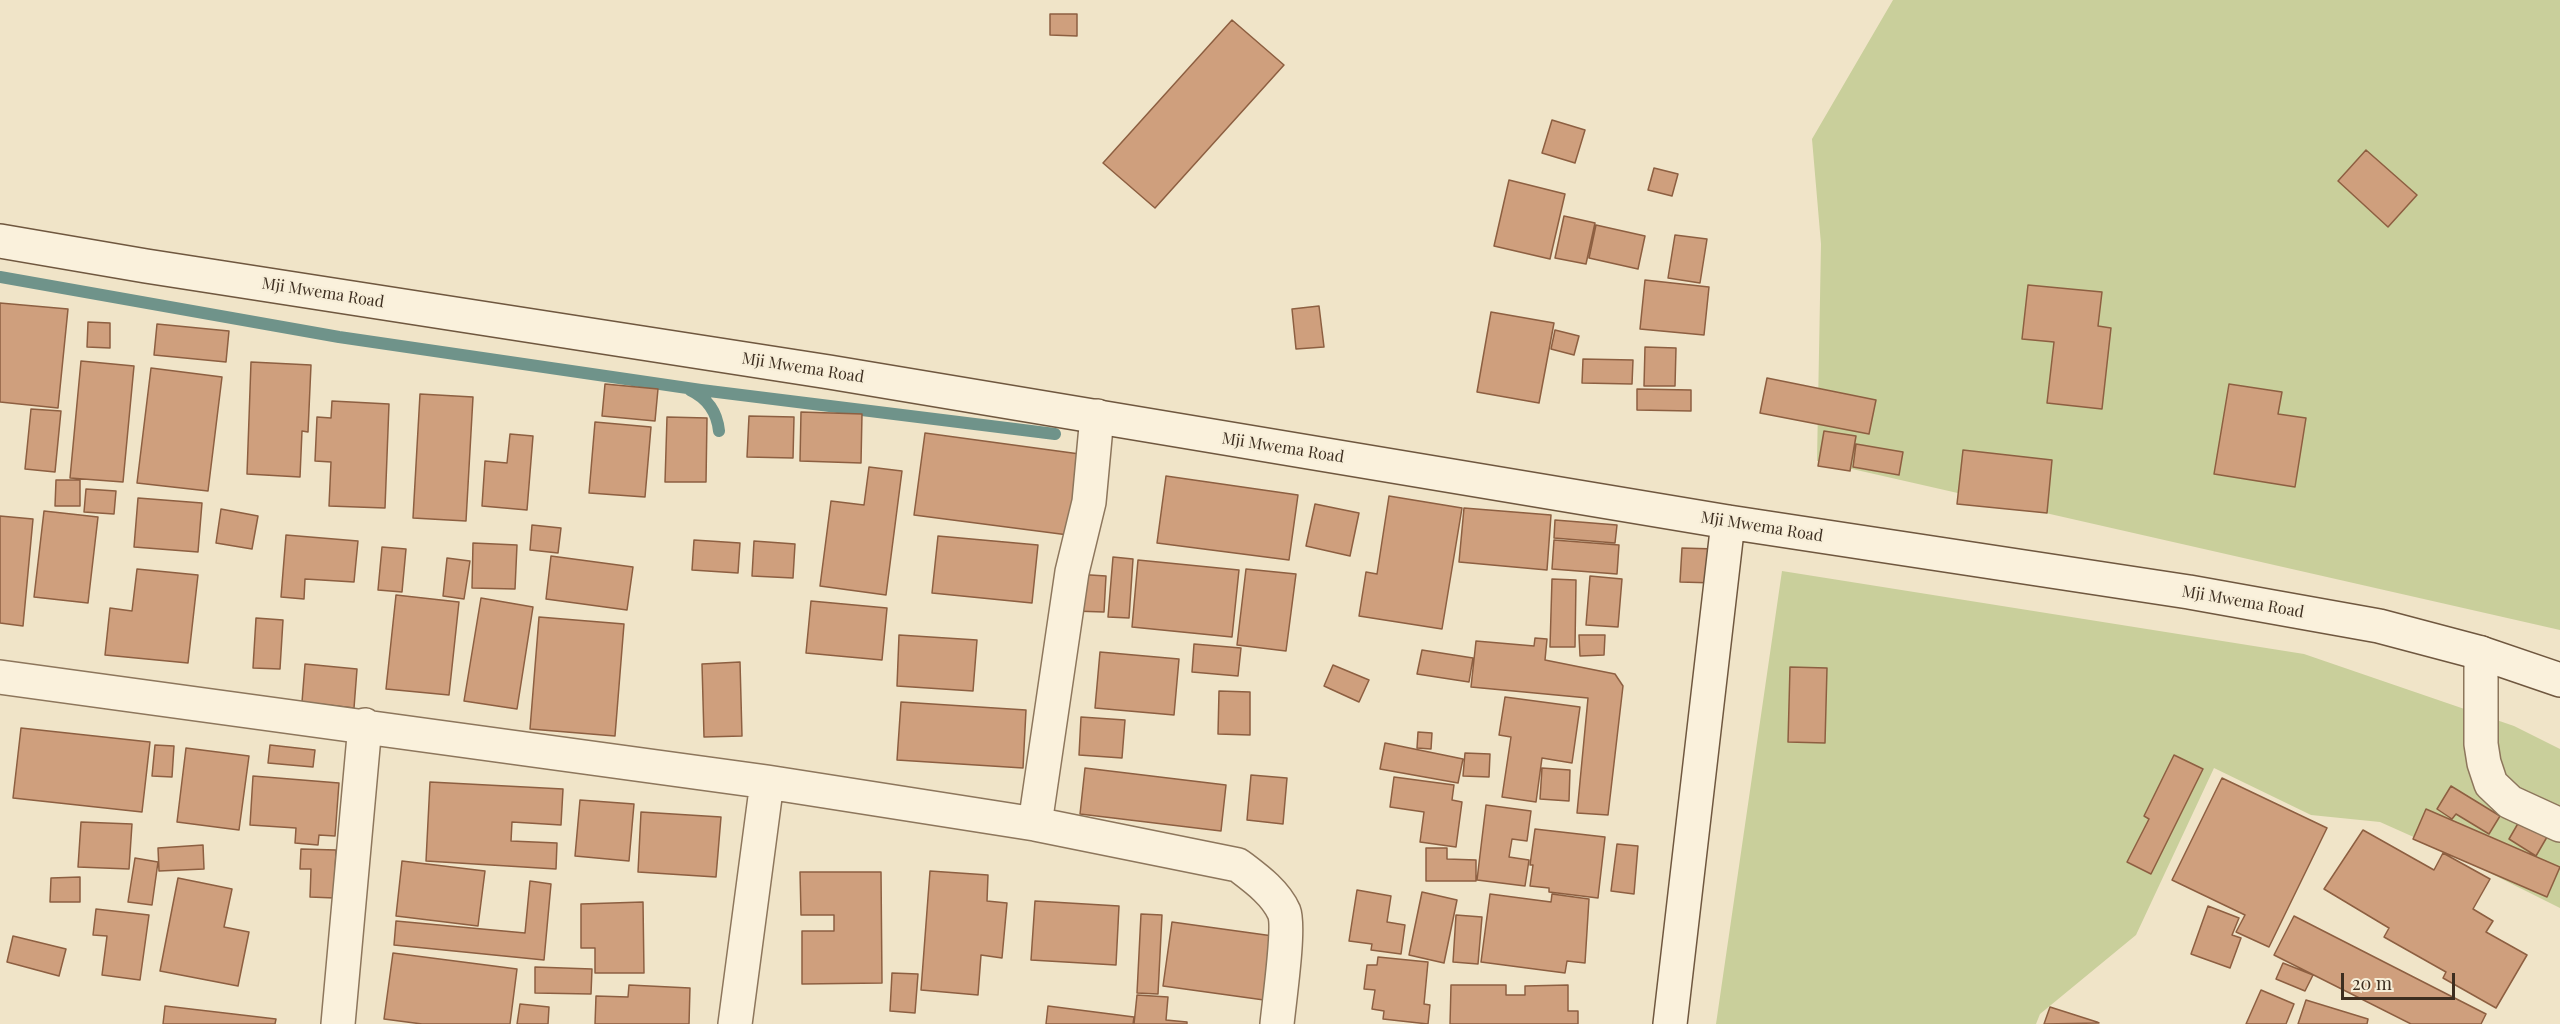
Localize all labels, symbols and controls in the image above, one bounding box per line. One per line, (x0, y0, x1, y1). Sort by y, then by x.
street label: Mji Mwema Road (261, 274, 385, 312)
street label: Mji Mwema Road (741, 349, 865, 387)
street label: Mji Mwema Road (1221, 429, 1345, 467)
street label: Mji Mwema Road (1700, 508, 1824, 546)
street label: Mji Mwema Road (2181, 582, 2305, 622)
scale bar (2344, 961, 2458, 999)
text: 20 m (2352, 971, 2392, 995)

